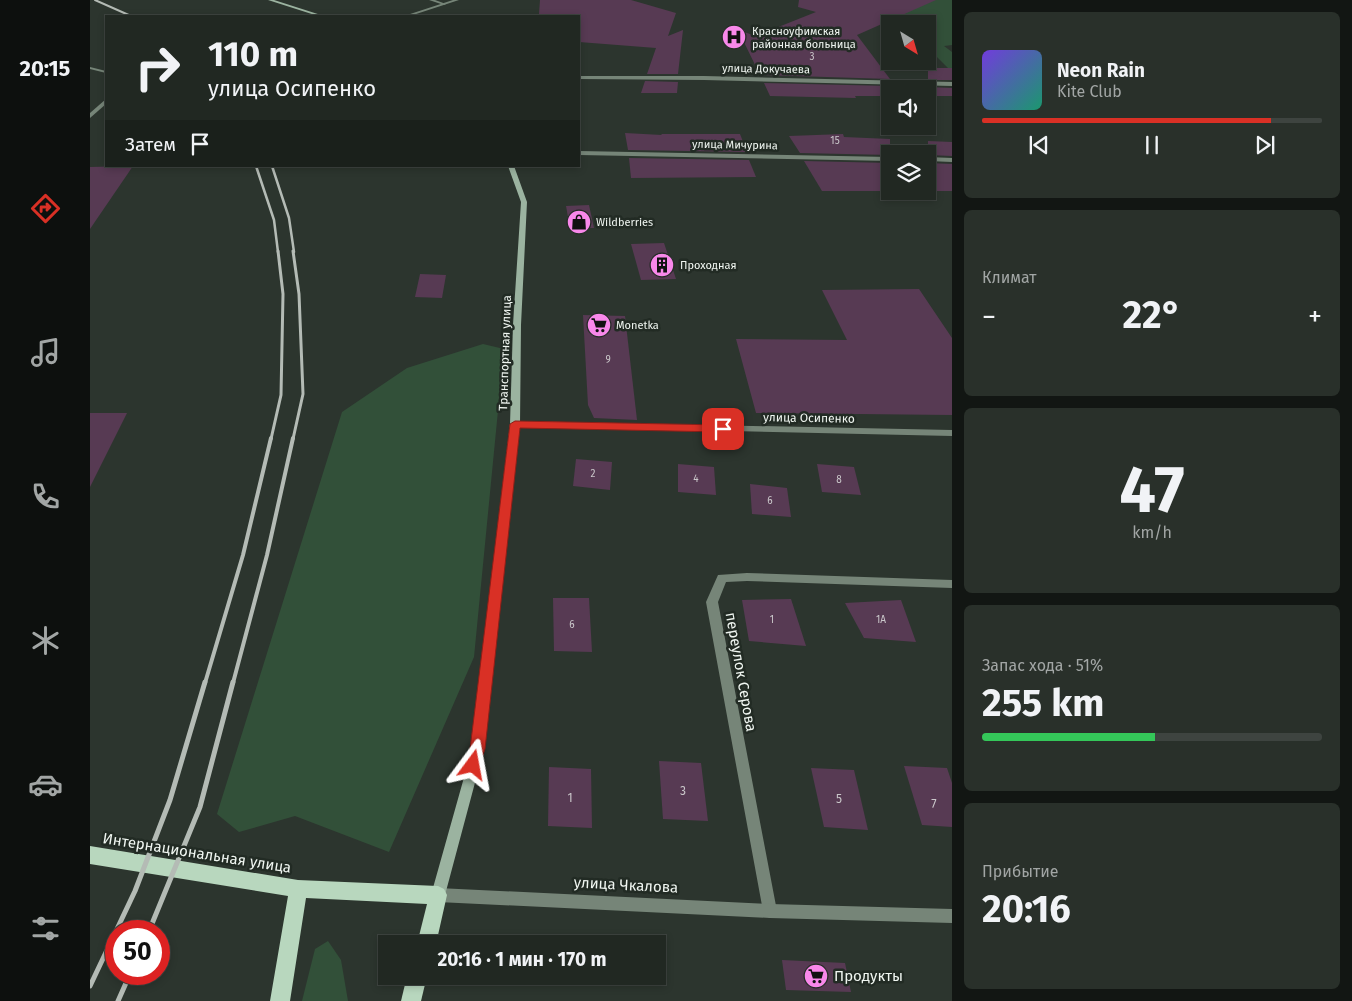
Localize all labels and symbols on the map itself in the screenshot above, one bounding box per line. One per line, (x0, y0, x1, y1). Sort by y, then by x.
north arrow (881, 15, 936, 70)
hospital icon: Красноуфимская районная больница (721, 24, 747, 50)
place label: Красноуфимская районная больница (752, 25, 856, 51)
house number: 3 (810, 51, 815, 63)
street label: улица Докучаева (722, 62, 810, 76)
house number: 15 (830, 135, 840, 147)
street label: улица Мичурина (692, 138, 778, 152)
shop icon: Wildberries (566, 209, 592, 235)
place label: Wildberries (596, 216, 653, 229)
building icon: Проходная (649, 252, 675, 278)
place label: Проходная (680, 259, 737, 272)
street label: Транспортная улица (496, 295, 514, 411)
supermarket icon: Monetka (586, 312, 612, 338)
place label: Monetka (616, 319, 659, 332)
house number: 9 (605, 354, 611, 366)
pin (702, 408, 744, 450)
street label: улица Осипенко (763, 410, 855, 426)
house number: 2 (591, 468, 596, 480)
house number: 4 (693, 473, 699, 485)
house number: 8 (836, 474, 842, 486)
house number: 6 (767, 495, 773, 507)
street label: переулок Серова (722, 611, 760, 733)
house number: 1 (770, 614, 774, 626)
house number: 1А (876, 614, 886, 626)
house number: 6 (569, 619, 575, 631)
position arrow (446, 738, 498, 790)
house number: 3 (680, 784, 686, 798)
house number: 1 (567, 791, 573, 805)
house number: 5 (836, 792, 842, 806)
house number: 7 (931, 797, 937, 811)
street label: Интернациональная улица (101, 829, 293, 877)
street label: улица Чкалова (573, 873, 679, 897)
speed limit sign: 50 (105, 920, 170, 985)
supermarket icon: Продукты (803, 963, 829, 989)
place label: Продукты (834, 967, 903, 985)

